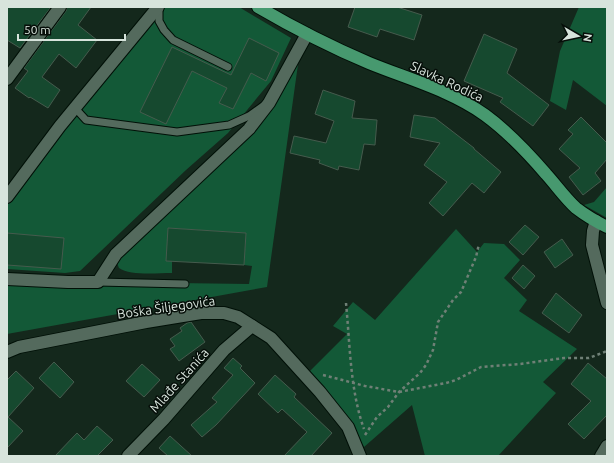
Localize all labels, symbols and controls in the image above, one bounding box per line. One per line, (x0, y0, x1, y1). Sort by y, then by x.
scale bar (18, 16, 125, 42)
north arrow (558, 16, 598, 56)
text: 50 m (24, 23, 51, 36)
text: N (581, 33, 594, 43)
street label: Slavka Rodića (408, 58, 486, 104)
street label: Boška Šiljegovića (116, 293, 216, 321)
street label: Mlađe Stanića (147, 345, 211, 415)

